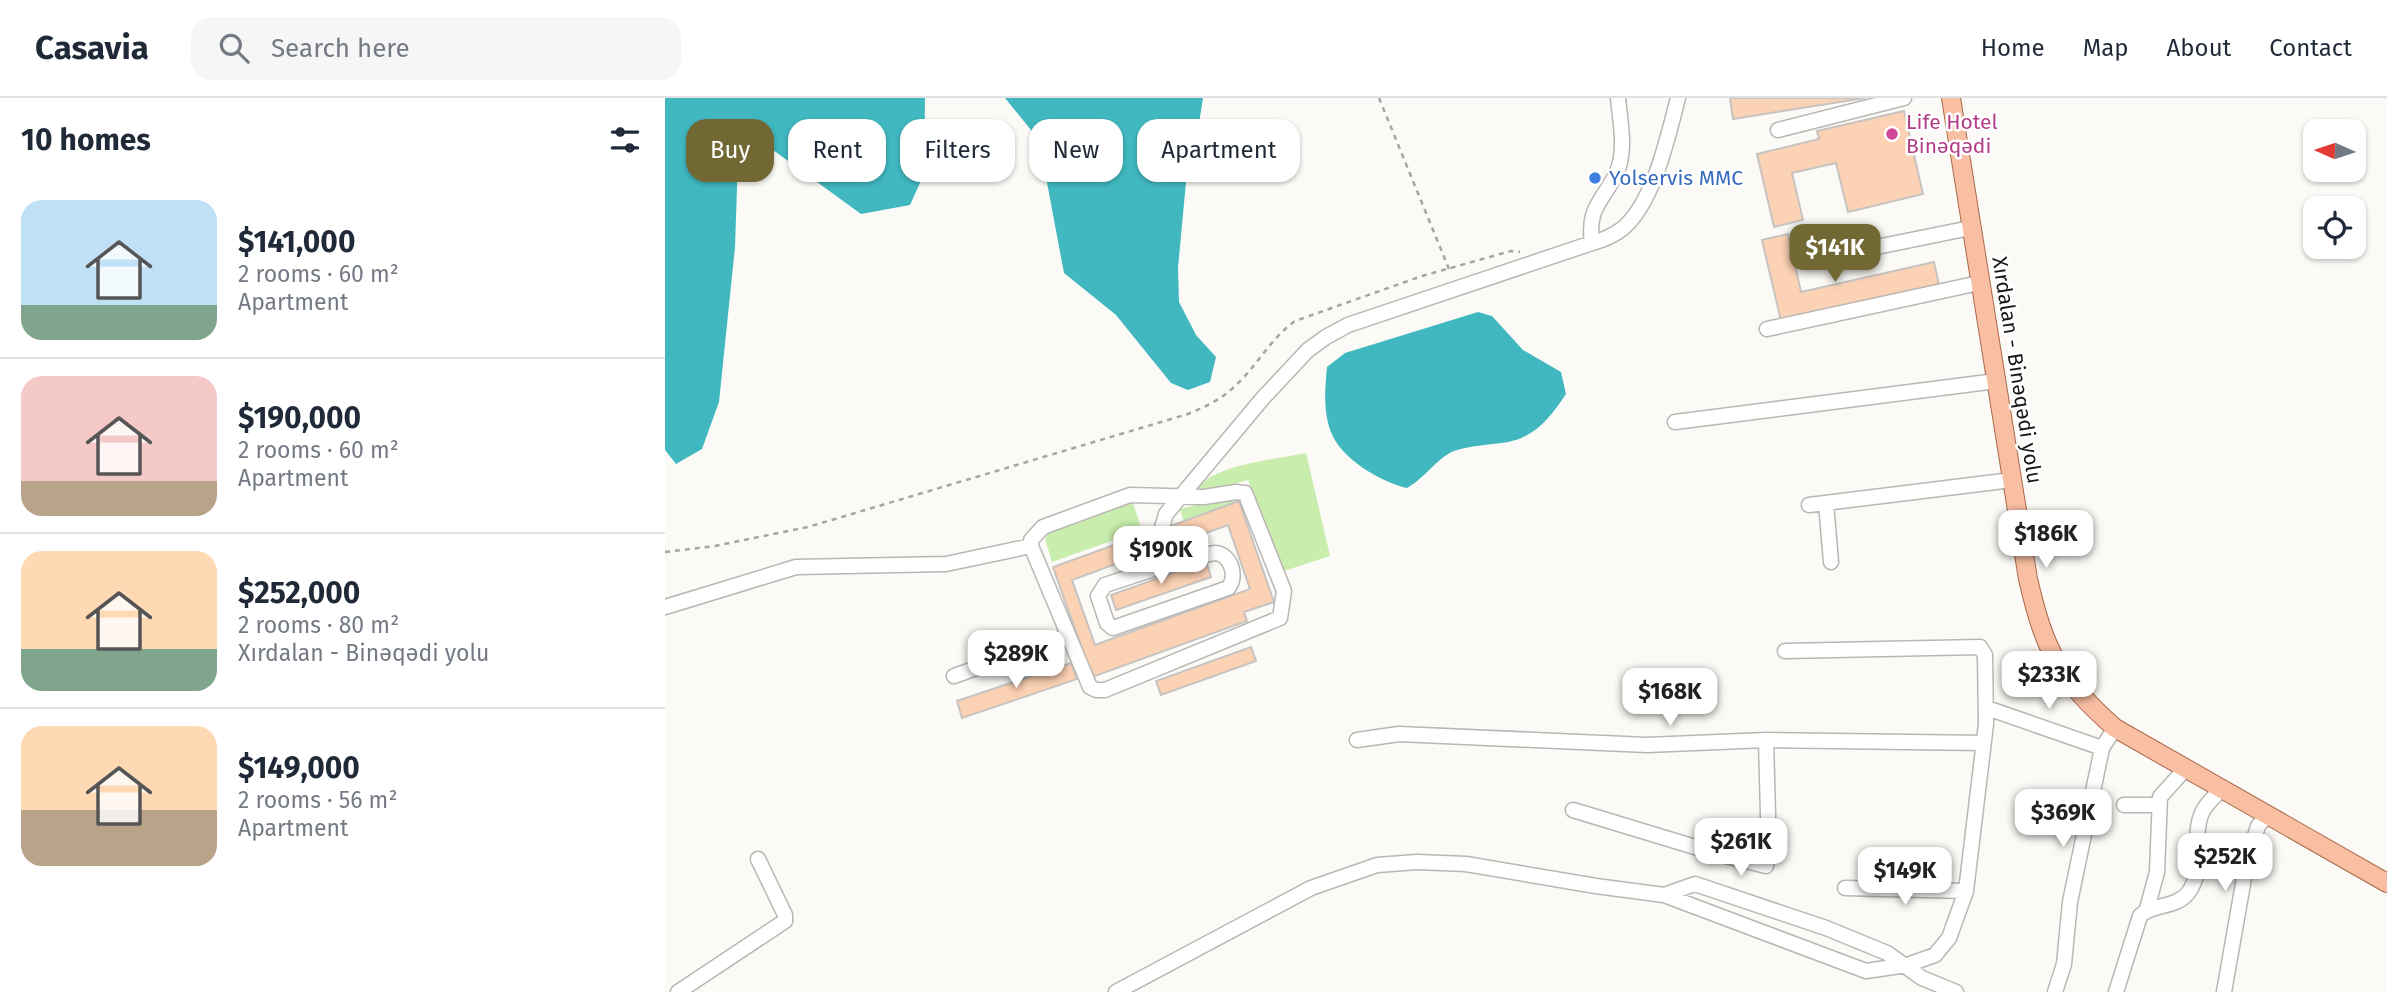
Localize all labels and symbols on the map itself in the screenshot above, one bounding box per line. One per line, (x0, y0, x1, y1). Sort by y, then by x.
place label: Life Hotel Binəqədi (1906, 109, 1998, 159)
north arrow (2303, 119, 2366, 182)
marker: Life Hotel Binəqədi (1884, 126, 1900, 142)
place label: Yolservis MMC (1609, 165, 1743, 191)
marker: Yolservis MMC (1587, 170, 1603, 186)
pin: $141K (1786, 225, 1884, 284)
street label: Xırdalan - Binəqədi yolu (1986, 255, 2048, 485)
pin: $186K (1997, 510, 2095, 570)
pin: $190K (1112, 526, 1210, 586)
pin: $289K (967, 630, 1065, 690)
pin: $233K (2000, 652, 2098, 711)
pin: $168K (1621, 668, 1719, 728)
pin: $369K (2014, 790, 2112, 849)
pin: $261K (1692, 818, 1790, 878)
pin: $252K (2176, 834, 2274, 893)
pin: $149K (1856, 848, 1954, 907)

